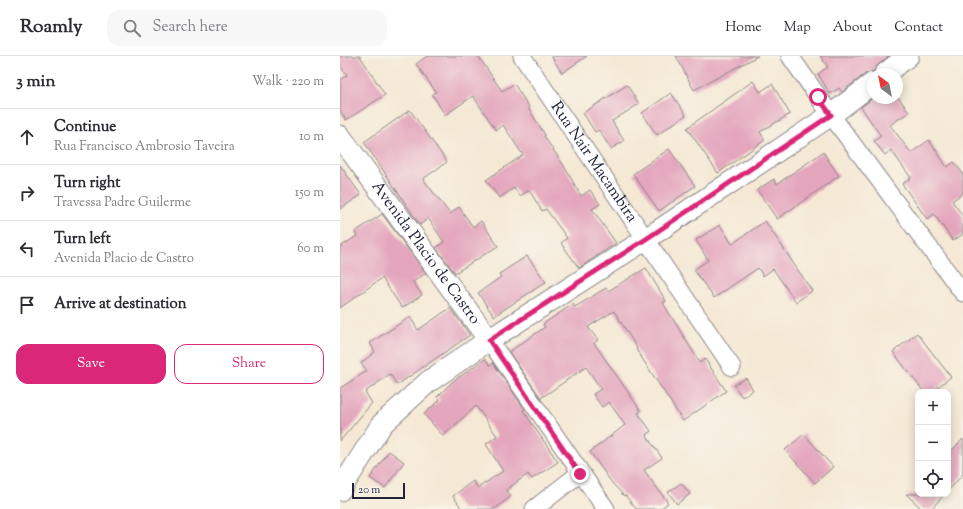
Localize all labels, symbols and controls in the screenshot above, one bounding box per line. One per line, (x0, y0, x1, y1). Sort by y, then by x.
search box (107, 10, 387, 46)
text: Roamly (20, 14, 83, 41)
icon: search (121, 17, 143, 39)
text: Search here (153, 17, 228, 38)
text: Home (725, 18, 762, 38)
text: Map (784, 18, 811, 38)
text: About (833, 18, 872, 38)
text: Contact (894, 18, 943, 38)
north arrow (867, 68, 903, 104)
text: 3 min (16, 70, 55, 94)
text: Walk · 220 m (252, 73, 324, 91)
route start (809, 88, 827, 106)
street label: Rua Nair Macambira (545, 97, 643, 228)
text: Continue (54, 117, 116, 138)
icon: ahead (16, 126, 38, 148)
text: 10 m (299, 128, 324, 146)
text: Rua Francisco Ambrosio Taveira (54, 138, 235, 156)
text: Turn right (54, 173, 120, 194)
street label: Avenida Placio de Castro (365, 177, 486, 330)
icon: right (16, 182, 38, 204)
text: 150 m (295, 184, 324, 202)
text: Travessa Padre Guilerme (54, 194, 191, 212)
text: Turn left (54, 229, 111, 250)
icon: left (16, 238, 38, 260)
text: 60 m (297, 240, 324, 258)
text: Avenida Placio de Castro (54, 250, 194, 268)
icon: arrive (16, 294, 38, 316)
text: Arrive at destination (54, 294, 187, 315)
button: Save (16, 344, 166, 384)
button: Share (174, 344, 324, 384)
map controls (915, 389, 951, 497)
button: + (915, 389, 951, 425)
button: − (915, 425, 951, 461)
button: locate (915, 461, 951, 497)
route end (571, 465, 589, 483)
scale bar (352, 481, 405, 500)
text: 20 m (358, 482, 380, 498)

